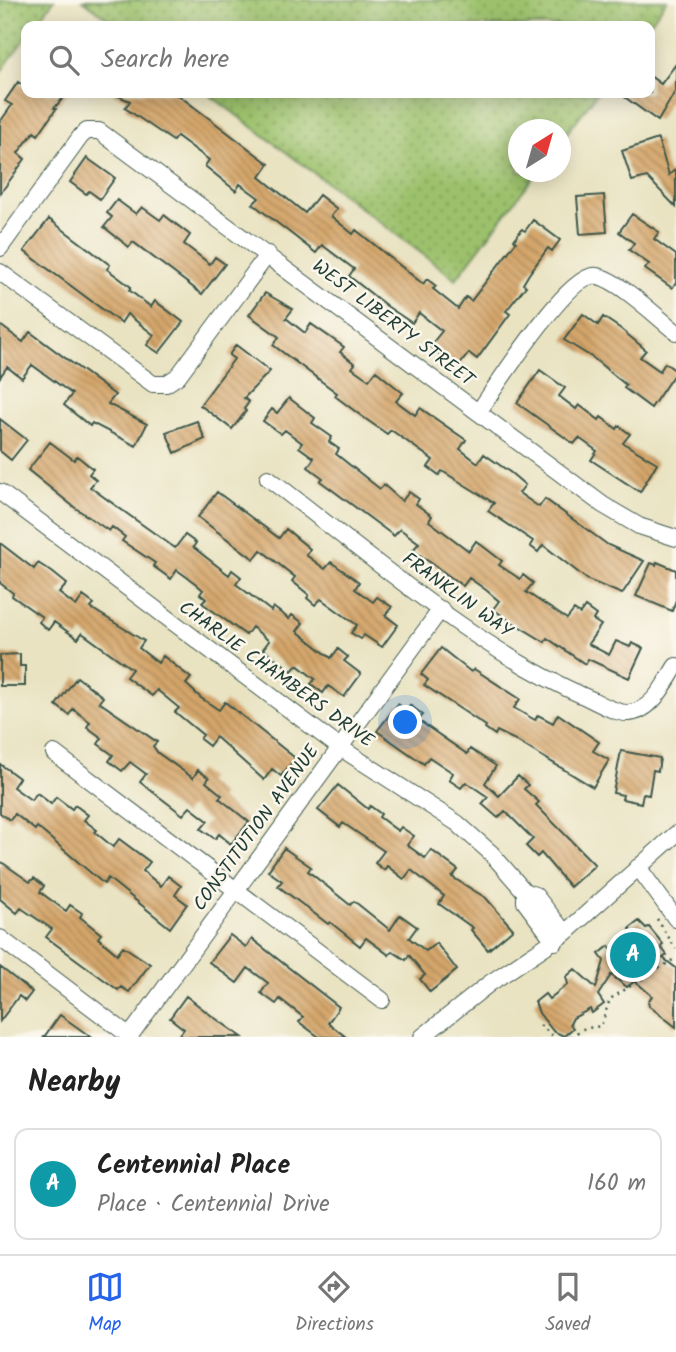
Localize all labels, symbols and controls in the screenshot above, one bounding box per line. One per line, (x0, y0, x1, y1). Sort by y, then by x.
search box (21, 21, 655, 98)
text: Search here (101, 39, 229, 81)
icon: search (45, 41, 83, 79)
north arrow (508, 119, 571, 182)
street label: WEST LIBERTY STREET (305, 252, 482, 396)
street label: FRANKLIN WAY (395, 545, 519, 647)
street label: CHARLIE CHAMBERS DRIVE (172, 593, 380, 756)
your location (388, 705, 422, 739)
street label: CONSTITUTION AVENUE (186, 738, 328, 918)
pin: A (610, 929, 656, 981)
text: Nearby (28, 1059, 120, 1107)
text: Centennial Place (97, 1145, 290, 1187)
text: A (46, 1166, 60, 1202)
text: 160 m (587, 1166, 646, 1202)
text: Place · Centennial Drive (97, 1187, 330, 1223)
tab: Map (86, 1268, 124, 1340)
tab: Directions (295, 1268, 374, 1340)
tab: Saved (545, 1268, 590, 1340)

